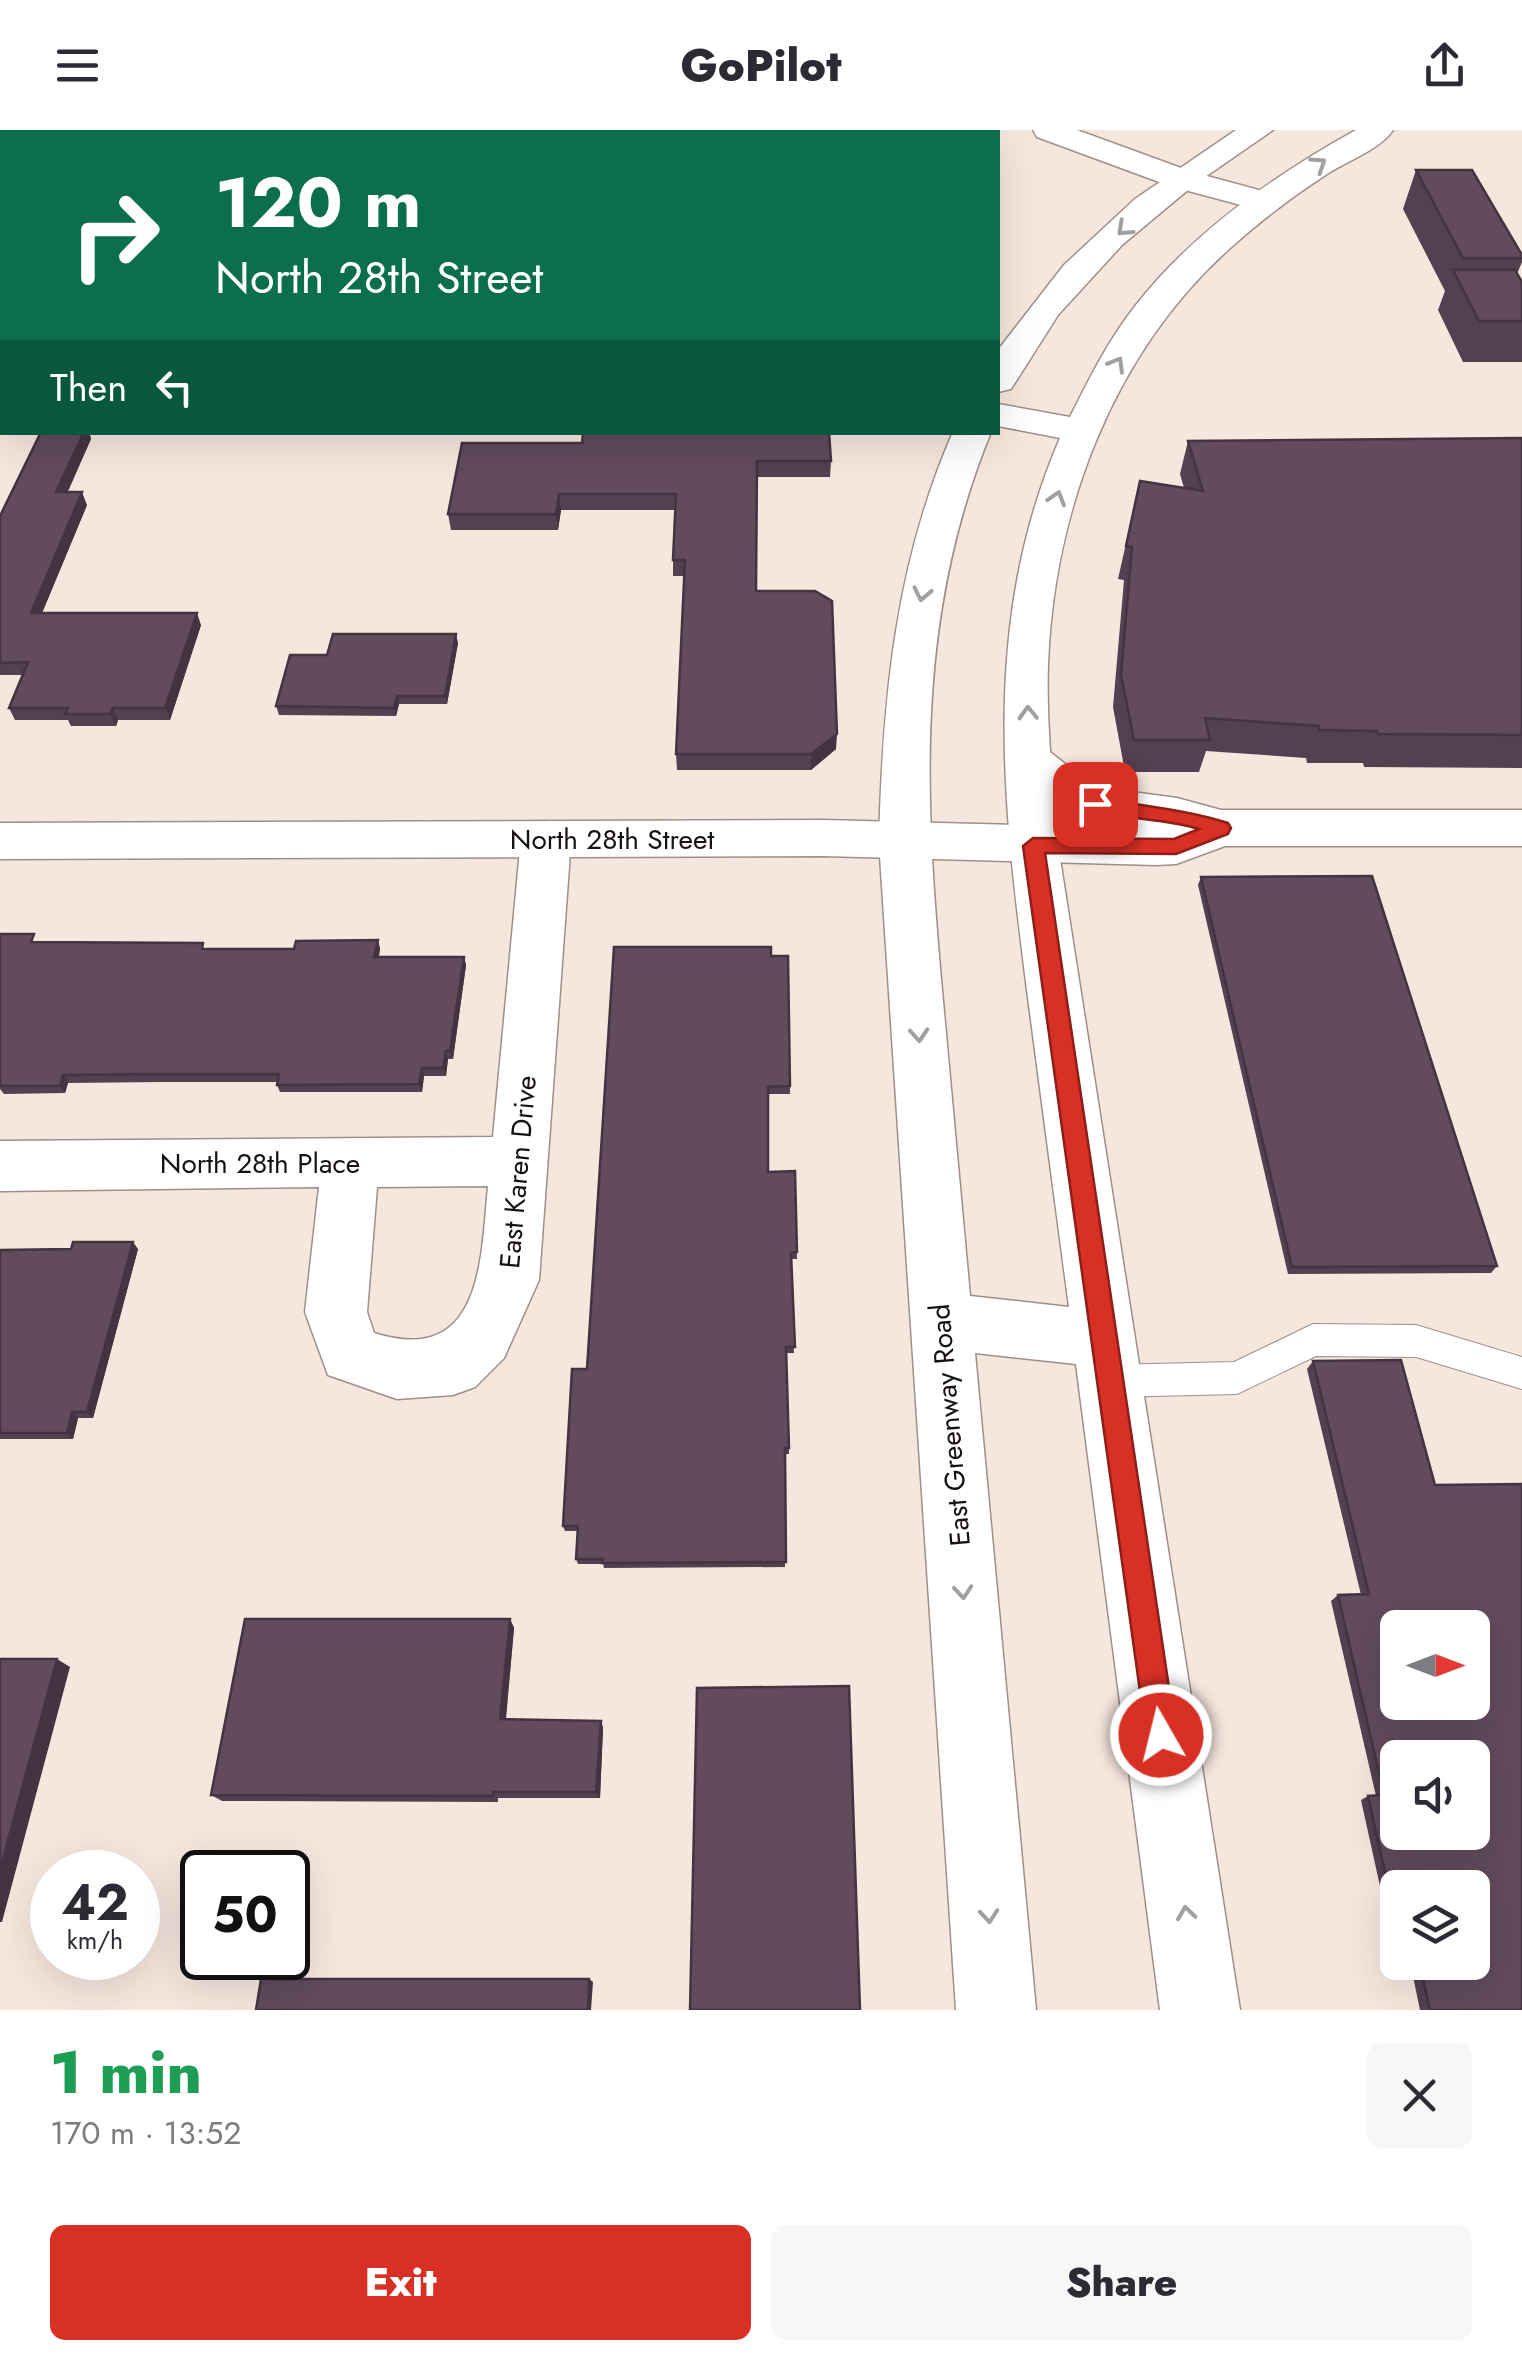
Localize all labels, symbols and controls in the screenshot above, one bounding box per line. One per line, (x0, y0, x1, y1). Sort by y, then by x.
text: GoPilot (680, 33, 842, 98)
icon: menu (50, 38, 105, 93)
icon: share (1417, 38, 1472, 93)
text: 120 m (215, 152, 421, 253)
one-way arrow (1309, 157, 1327, 176)
icon: right (50, 170, 180, 300)
one-way arrow (1117, 217, 1136, 235)
text: North 28th Street (215, 245, 543, 310)
one-way arrow (1105, 357, 1124, 375)
text: Then (50, 360, 127, 415)
icon: left (147, 360, 202, 415)
one-way arrow (1045, 491, 1066, 508)
one-way arrow (912, 585, 933, 602)
one-way arrow (1017, 705, 1038, 721)
pin (1053, 762, 1138, 847)
icon: arrive (1068, 777, 1123, 832)
street label: North 28th Street (510, 819, 714, 860)
one-way arrow (908, 1028, 930, 1044)
street label: East Karen Drive (489, 1074, 547, 1270)
street label: North 28th Place (160, 1143, 360, 1184)
street label: East Greenway Road (919, 1302, 981, 1548)
one-way arrow (952, 1585, 974, 1601)
north arrow (1380, 1610, 1490, 1720)
map controls (1380, 1610, 1490, 1980)
position arrow (1109, 1683, 1213, 1787)
button: sound (1380, 1740, 1490, 1850)
speed limit sign: 50 (180, 1850, 310, 1980)
text: 42 (61, 1866, 129, 1939)
button: layers (1380, 1870, 1490, 1980)
one-way arrow (1177, 1905, 1198, 1922)
one-way arrow (978, 1909, 999, 1925)
text: km/h (67, 1922, 123, 1958)
text: 1 min (50, 2029, 202, 2116)
button: close (1367, 2043, 1472, 2148)
text: 170 m · 13:52 (50, 2110, 242, 2156)
button: Exit (50, 2225, 751, 2340)
button: Share (771, 2225, 1472, 2340)

